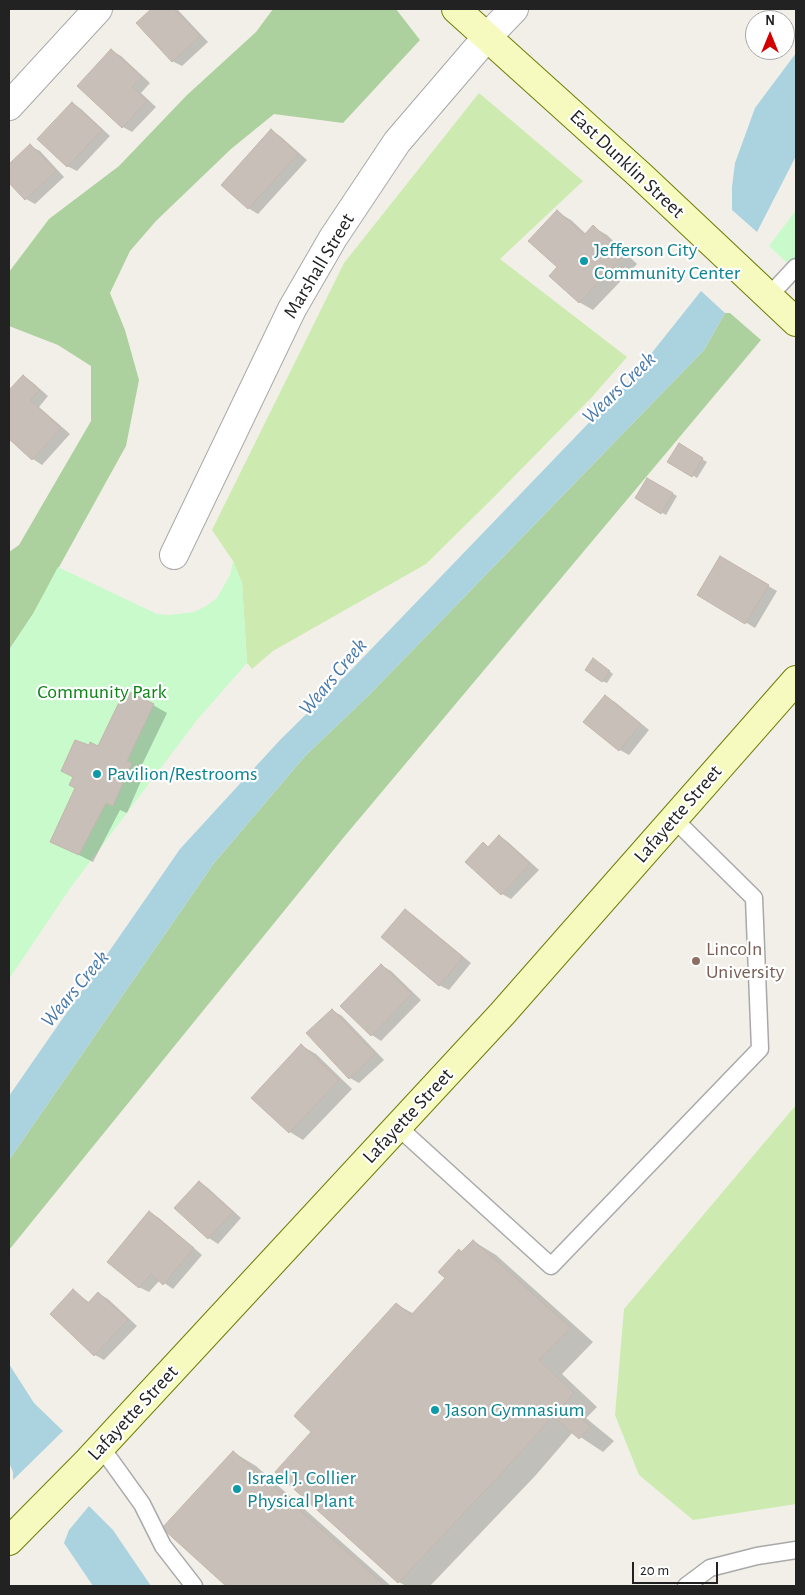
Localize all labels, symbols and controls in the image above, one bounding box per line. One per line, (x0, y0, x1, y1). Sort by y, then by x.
north arrow (745, 10, 795, 60)
text: N (765, 14, 775, 28)
street label: East Dunklin Street (565, 105, 689, 223)
street label: Marshall Street (278, 209, 360, 323)
place label: Jefferson City Community Center (594, 238, 740, 285)
marker: Jefferson City Community Center (578, 255, 590, 267)
water label: Wears Creek (577, 347, 661, 429)
water label: Wears Creek (294, 633, 372, 721)
park label: Community Park (37, 680, 167, 704)
street label: Lafayette Street (629, 760, 727, 868)
place label: Pavilion/Restrooms (107, 762, 257, 786)
marker: Pavilion/Restrooms (91, 768, 103, 780)
place label: Lincoln University (706, 937, 784, 984)
water label: Wears Creek (36, 945, 114, 1033)
marker: Lincoln University (690, 955, 702, 967)
street label: Lafayette Street (358, 1063, 458, 1169)
street label: Lafayette Street (83, 1360, 183, 1466)
place label: Jason Gymnasium (445, 1398, 584, 1422)
marker: Jason Gymnasium (429, 1404, 441, 1416)
place label: Israel J. Collier Physical Plant (247, 1466, 356, 1513)
marker: Israel J. Collier Physical Plant (231, 1483, 243, 1495)
scale bar (635, 1552, 721, 1584)
text: 20 m (640, 1563, 669, 1578)

